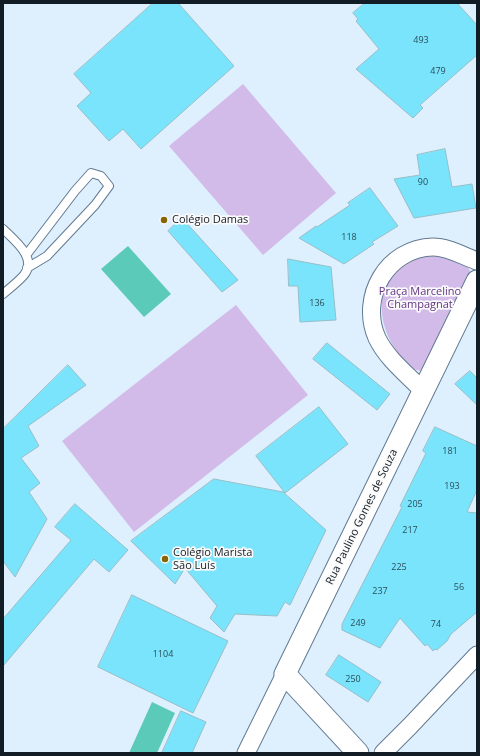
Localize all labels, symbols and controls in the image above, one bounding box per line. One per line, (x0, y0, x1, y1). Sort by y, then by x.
house number: 493 (413, 35, 429, 45)
house number: 479 (430, 66, 446, 76)
house number: 90 (418, 177, 428, 187)
place label: Colégio Damas (172, 213, 248, 227)
marker: Colégio Damas (159, 215, 169, 225)
house number: 118 (341, 232, 357, 242)
park label: Praça Marcelino Champagnat (379, 285, 461, 311)
house number: 136 (309, 298, 325, 308)
house number: 181 (442, 446, 458, 456)
street label: Rua Paulino Gomes de Souza (323, 447, 401, 587)
house number: 193 (444, 481, 460, 491)
house number: 205 (407, 499, 423, 509)
house number: 217 (402, 525, 418, 535)
place label: Colégio Marista São Luís (173, 546, 252, 572)
marker: Colégio Marista São Luís (160, 554, 170, 564)
house number: 225 (391, 562, 407, 572)
house number: 56 (454, 582, 464, 592)
house number: 237 (372, 586, 388, 596)
house number: 249 (350, 618, 366, 628)
house number: 74 (431, 619, 441, 629)
house number: 1104 (153, 649, 173, 659)
house number: 250 (345, 674, 361, 684)

